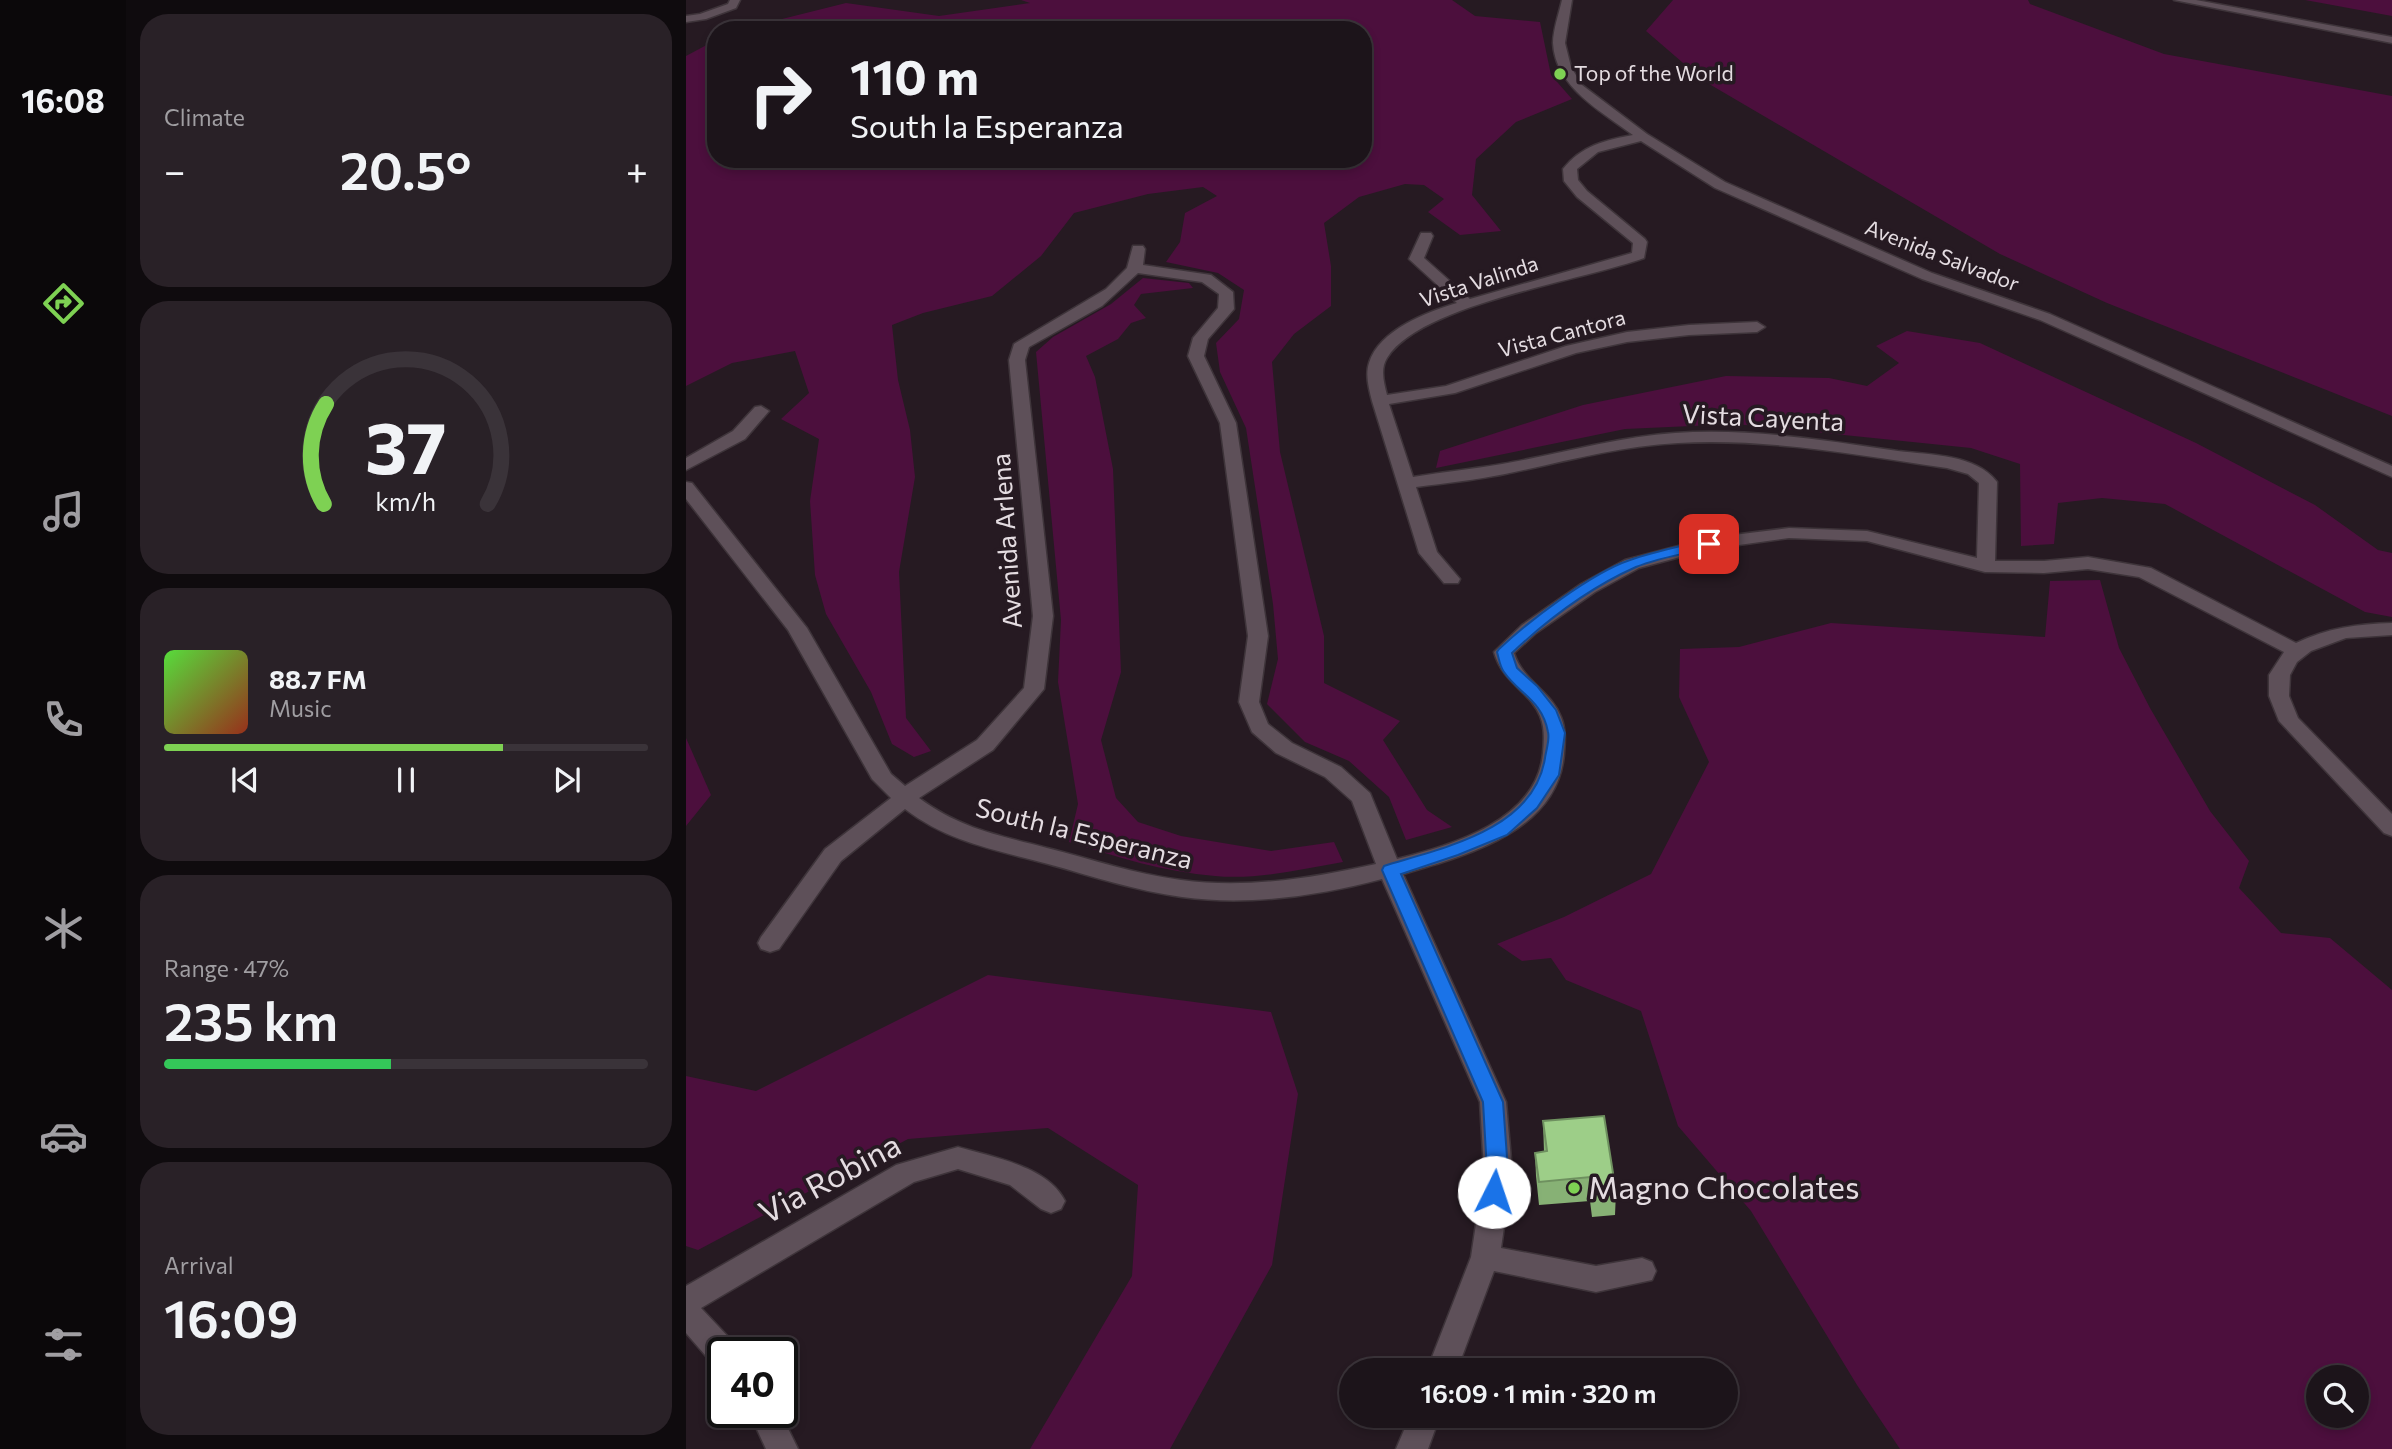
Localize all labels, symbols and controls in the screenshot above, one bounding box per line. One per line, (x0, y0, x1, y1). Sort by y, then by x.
text: 110 m (850, 45, 979, 105)
icon: right (735, 49, 826, 140)
place label: Top of the World (1574, 60, 1734, 85)
marker: Top of the World (1552, 66, 1568, 82)
text: 16:08 (21, 80, 105, 120)
text: Climate (164, 103, 245, 131)
text: South la Esperanza (850, 105, 1124, 145)
text: 20.5° (340, 137, 471, 201)
text: − (164, 146, 186, 193)
text: + (626, 146, 648, 193)
street label: Avenida Salvador (1862, 214, 2023, 295)
street label: Vista Valinda (1416, 250, 1541, 311)
icon: directions (39, 279, 88, 328)
street label: Vista Cantora (1495, 304, 1628, 362)
street label: Vista Cayenta (1681, 397, 1845, 436)
text: 37 (365, 400, 447, 489)
street label: Avenida Arlena (984, 452, 1027, 630)
text: km/h (376, 485, 436, 515)
icon: music (39, 487, 88, 536)
pin (1679, 514, 1739, 574)
icon: arrive (1690, 525, 1728, 563)
text: 88.7 FM (269, 663, 367, 694)
text: Music (269, 694, 332, 722)
icon: phone (39, 695, 88, 744)
icon: previous (226, 761, 264, 799)
icon: pause (387, 761, 425, 799)
icon: next (548, 761, 586, 799)
street label: South la Esperanza (973, 791, 1196, 874)
icon: climate (39, 904, 88, 953)
text: Range · 47% (164, 954, 289, 982)
text: 235 km (164, 988, 338, 1052)
icon: car (39, 1112, 88, 1161)
street label: Via Robina (751, 1123, 907, 1231)
position arrow (1457, 1155, 1531, 1229)
place label: Magno Chocolates (1588, 1166, 1860, 1206)
marker: Magno Chocolates (1566, 1180, 1582, 1196)
text: Arrival (164, 1251, 234, 1279)
text: 16:09 (164, 1285, 299, 1349)
icon: filters (39, 1320, 88, 1369)
speed limit sign: 40 (707, 1337, 798, 1428)
map controls (2306, 1365, 2369, 1428)
button: search (2306, 1365, 2369, 1428)
text: 16:09 · 1 min · 320 m (1421, 1377, 1656, 1408)

